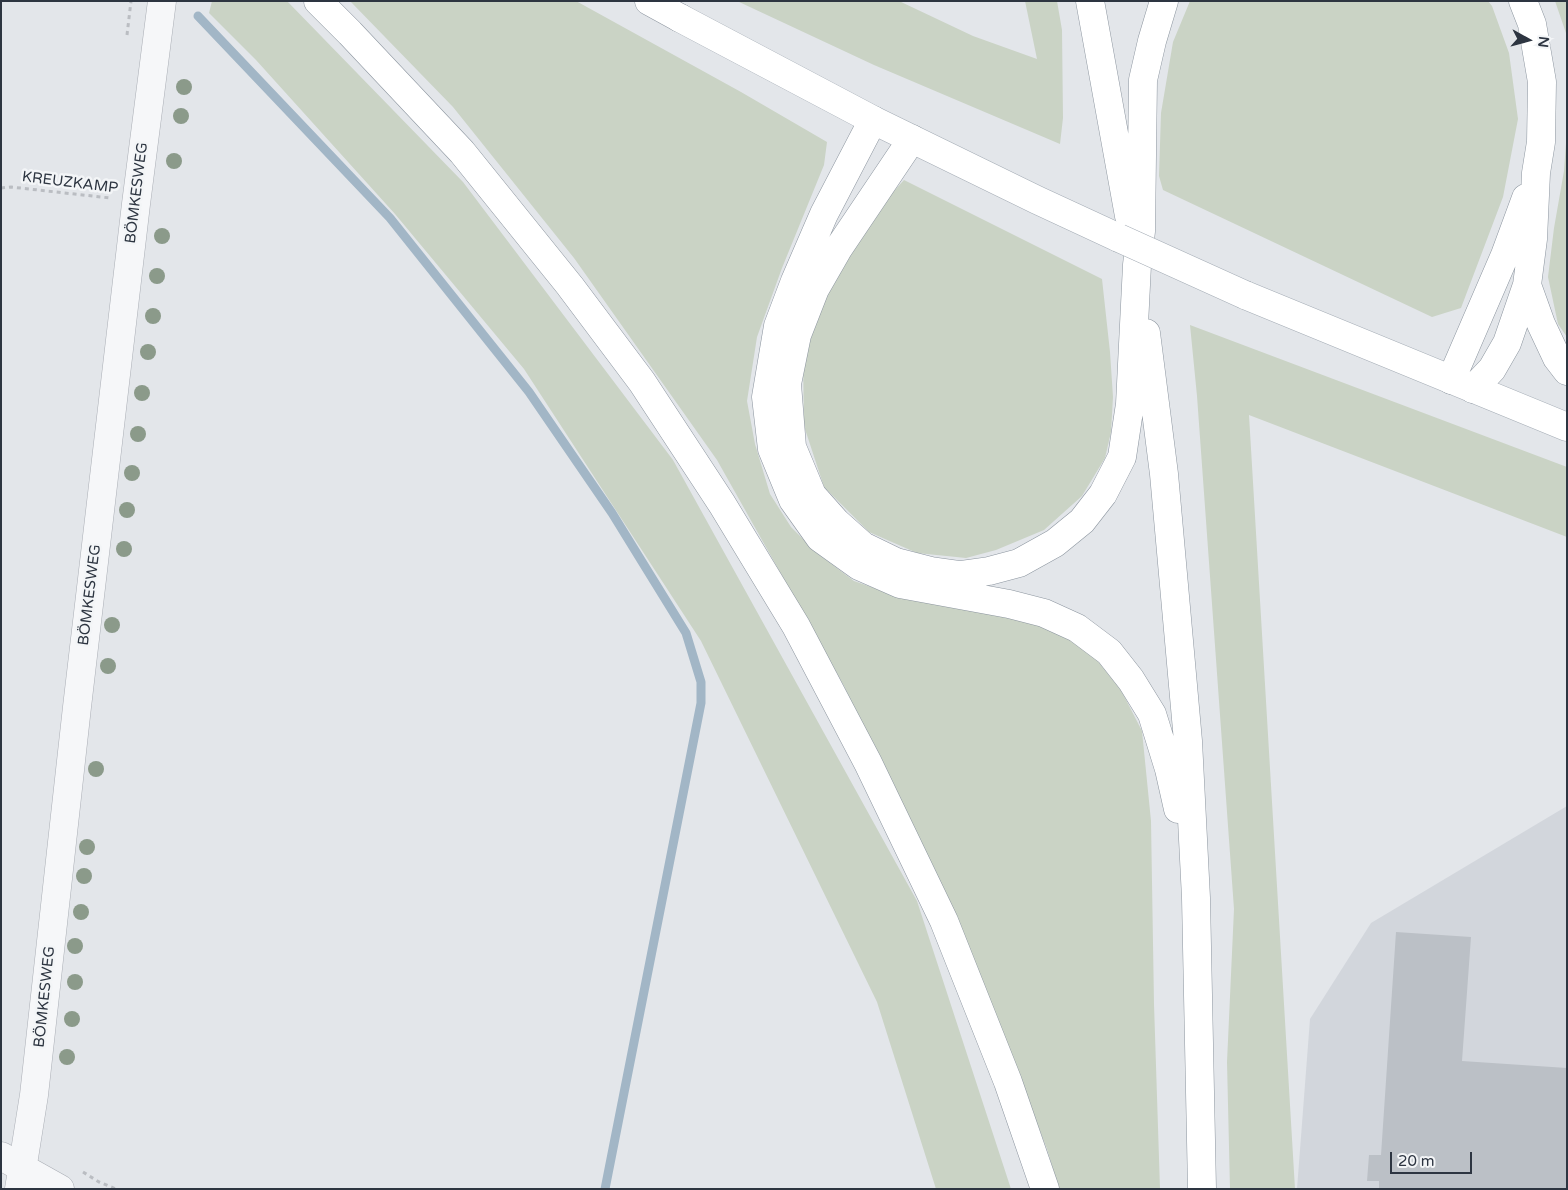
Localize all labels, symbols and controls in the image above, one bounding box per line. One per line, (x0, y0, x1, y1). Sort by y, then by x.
north arrow (1503, 15, 1553, 65)
text: N (1534, 35, 1553, 49)
street label: BÖMKESWEG (122, 141, 152, 245)
street label: KREUZKAMP (21, 168, 119, 198)
street label: BÖMKESWEG (75, 543, 105, 647)
street label: BÖMKESWEG (31, 945, 59, 1049)
scale bar (1393, 1142, 1476, 1174)
text: 20 m (1398, 1152, 1435, 1170)

